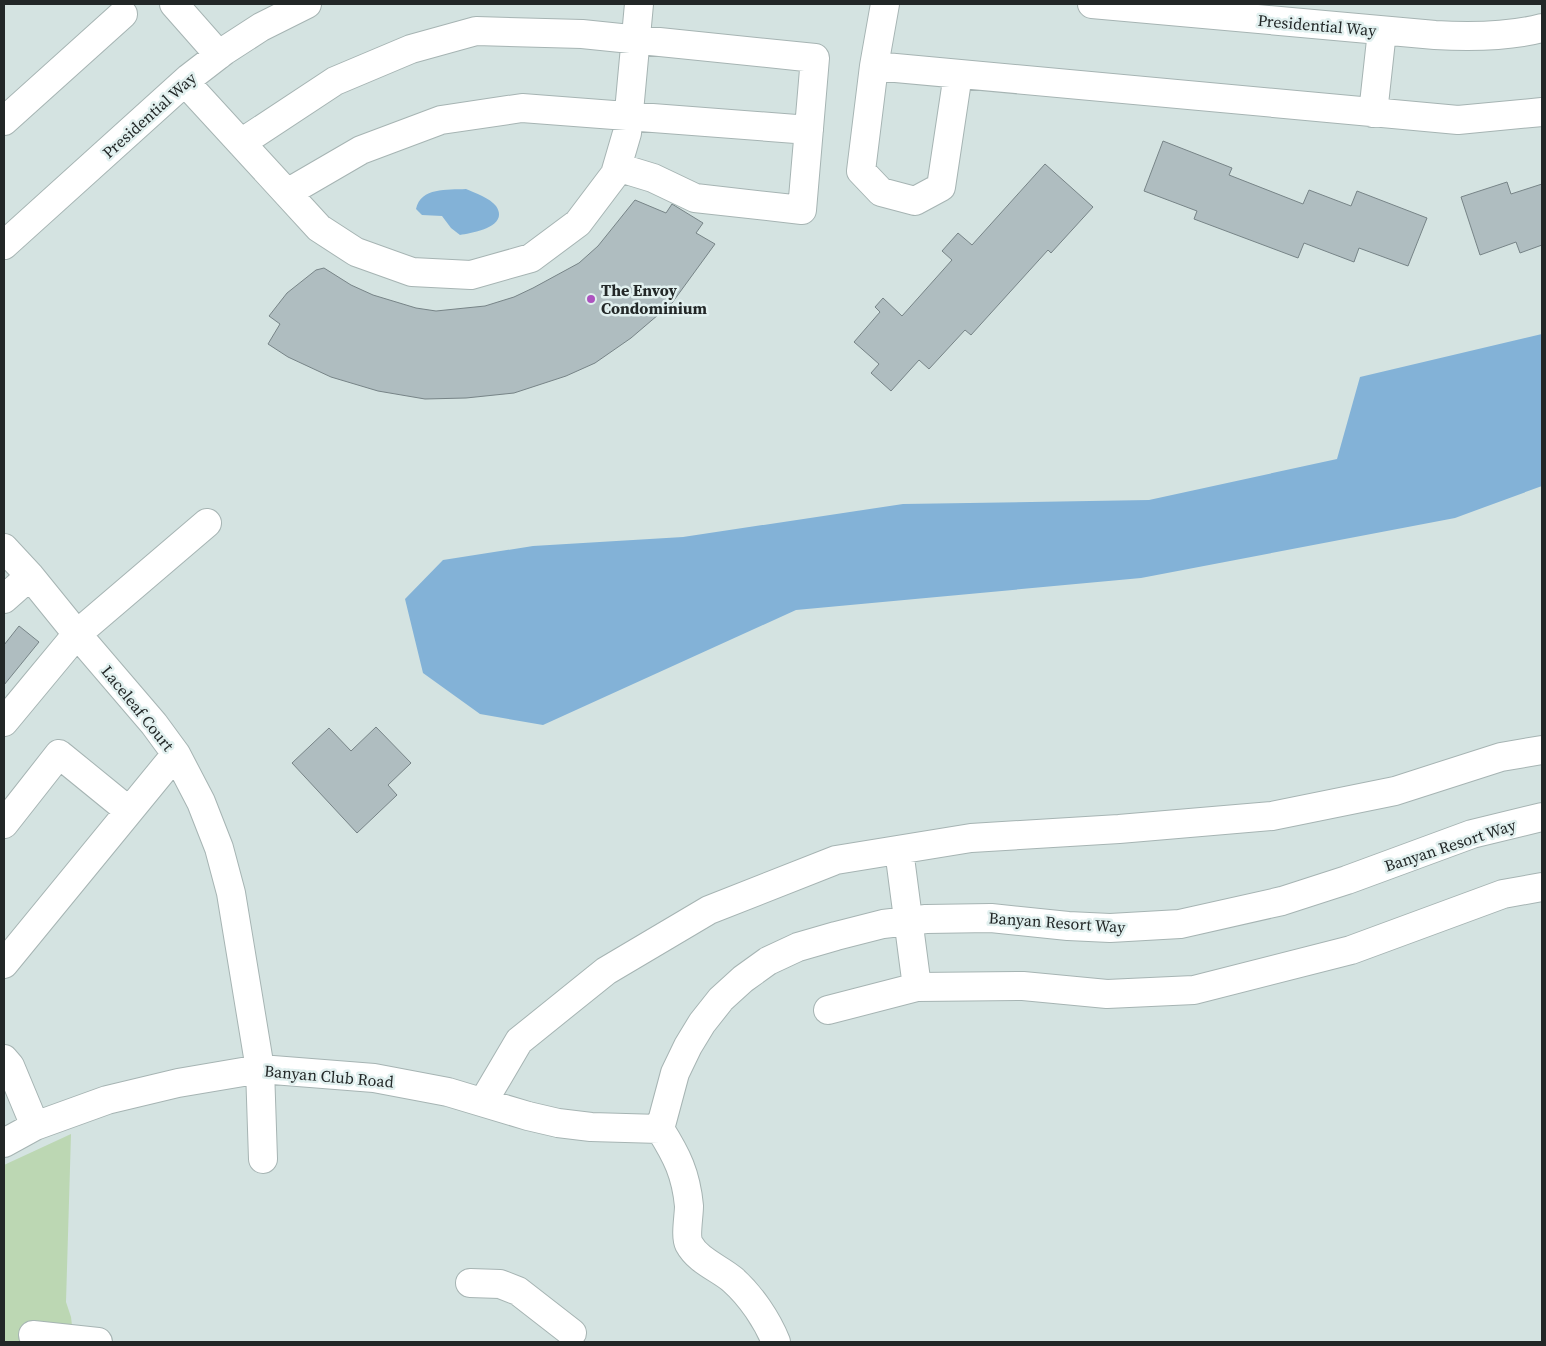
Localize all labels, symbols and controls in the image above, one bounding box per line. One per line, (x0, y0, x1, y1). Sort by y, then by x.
street label: Presidential Way (1257, 9, 1378, 41)
street label: Presidential Way (97, 66, 201, 163)
place label: The Envoy Condominium (601, 279, 708, 319)
marker: The Envoy Condominium (585, 293, 597, 305)
street label: Laceleaf Court (97, 661, 180, 756)
street label: Banyan Resort Way (1382, 813, 1519, 877)
street label: Banyan Resort Way (988, 906, 1127, 938)
street label: Banyan Club Road (263, 1059, 395, 1093)

